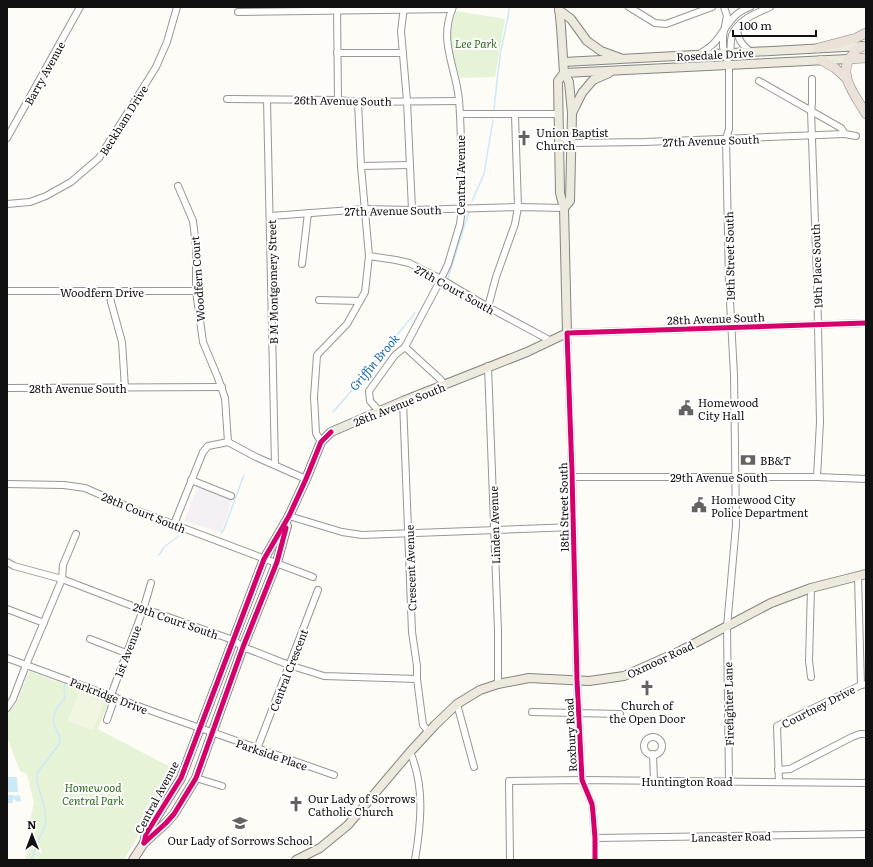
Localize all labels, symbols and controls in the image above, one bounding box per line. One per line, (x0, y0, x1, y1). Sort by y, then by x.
scale bar (733, 12, 816, 38)
text: 100 m (739, 16, 772, 34)
park label: Lee Park (455, 35, 497, 51)
street label: Barry Avenue (20, 38, 68, 108)
street label: Rosedale Drive (676, 44, 754, 64)
street label: Beckham Drive (95, 82, 151, 158)
street label: 26th Avenue South (294, 91, 392, 109)
place label: Union Baptist Church (536, 124, 609, 153)
church icon: Union Baptist Church (515, 129, 533, 147)
street label: 27th Avenue South (662, 130, 760, 150)
street label: Central Avenue (452, 135, 468, 215)
street label: 27th Avenue South (344, 201, 442, 219)
street label: 19th Street South (720, 211, 738, 301)
street label: B M Montgomery Street (263, 219, 281, 345)
street label: 19th Place South (807, 223, 825, 309)
street label: Woodfern Court (186, 235, 208, 322)
street label: 27th Court South (412, 260, 498, 318)
street label: Woodfern Drive (60, 284, 144, 300)
street label: 28th Avenue South (667, 308, 765, 328)
water label: Griffin Brook (345, 329, 403, 394)
street label: 28th Avenue South (351, 378, 447, 430)
street label: 28th Avenue South (29, 380, 127, 396)
place label: Homewood City Hall (698, 394, 759, 423)
public building icon: Homewood City Hall (677, 399, 695, 417)
bank icon: BB&T (739, 451, 757, 469)
place label: BB&T (760, 452, 791, 468)
street label: 18th Street South (554, 462, 572, 552)
street label: 29th Avenue South (670, 469, 768, 485)
street label: Linden Avenue (485, 485, 503, 564)
street label: 28th Court South (99, 488, 189, 536)
place label: Homewood City Police Department (711, 491, 809, 520)
public building icon: Homewood City Police Department (690, 496, 708, 514)
street label: Crescent Avenue (400, 524, 420, 612)
street label: 29th Court South (131, 598, 221, 642)
street label: 1st Avenue (110, 622, 144, 679)
street label: Central Crescent (265, 626, 311, 714)
street label: Oxmoor Road (624, 636, 696, 681)
street label: Firefighter Lane (719, 661, 737, 746)
street label: Parkridge Drive (68, 673, 151, 717)
church icon: Church of the Open Door (638, 679, 656, 697)
street label: Courtney Drive (778, 680, 858, 731)
street label: Roxbury Road (560, 697, 580, 772)
place label: Church of the Open Door (609, 697, 686, 726)
street label: Parkside Place (234, 734, 310, 774)
street label: Central Avenue (130, 758, 182, 836)
street label: Huntington Road (641, 773, 733, 789)
park label: Homewood Central Park (62, 779, 124, 808)
place label: Our Lady of Sorrows Catholic Church (308, 790, 415, 819)
church icon: Our Lady of Sorrows Catholic Church (287, 795, 305, 813)
school or university icon: Our Lady of Sorrows School (231, 814, 249, 832)
north arrow (12, 815, 52, 855)
text: N (27, 816, 37, 832)
street label: Lancaster Road (691, 827, 772, 845)
place label: Our Lady of Sorrows School (167, 832, 313, 848)

